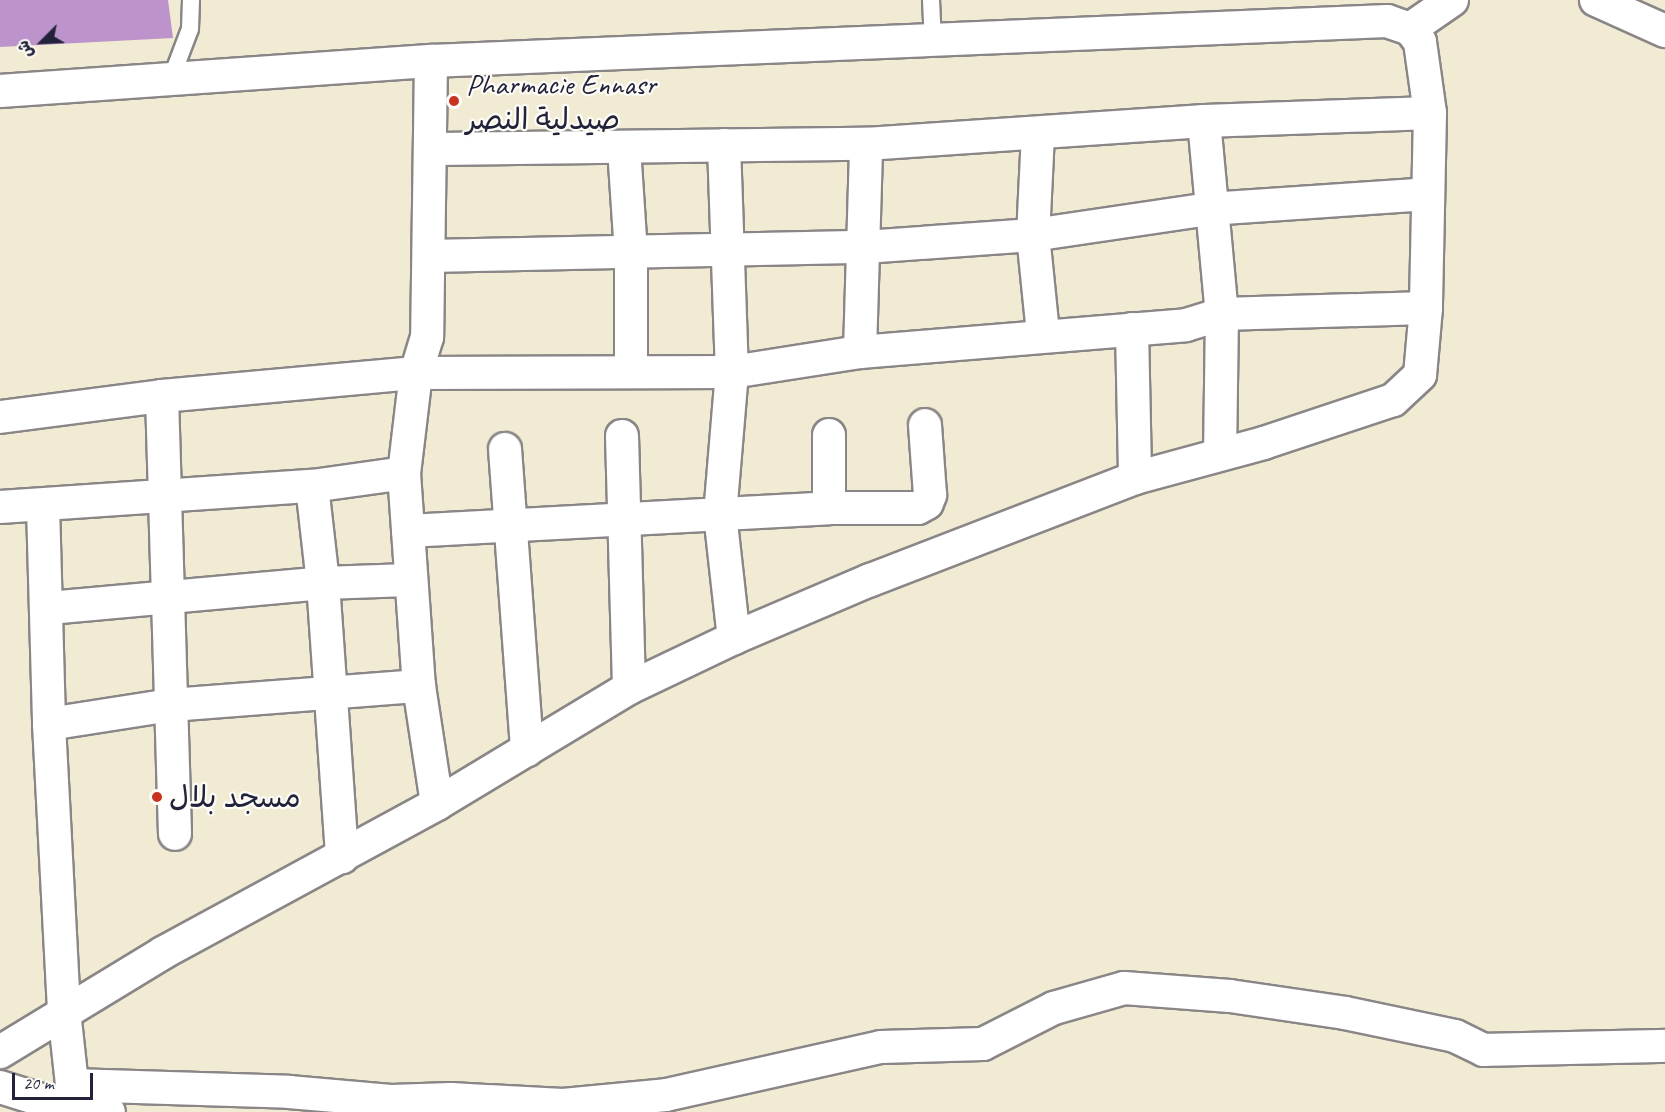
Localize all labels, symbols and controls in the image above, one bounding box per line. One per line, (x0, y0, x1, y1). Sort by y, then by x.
north arrow (12, 12, 72, 72)
text: ش (13, 37, 38, 61)
place label: Pharmacie Ennasr صيدلية النصر (466, 66, 657, 136)
marker: Pharmacie Ennasr صيدلية النصر (447, 94, 461, 108)
place label: مسجد بلال (169, 779, 301, 815)
marker: مسجد بلال (150, 790, 164, 804)
scale bar (15, 1061, 96, 1099)
text: 20 m (23, 1072, 54, 1094)

